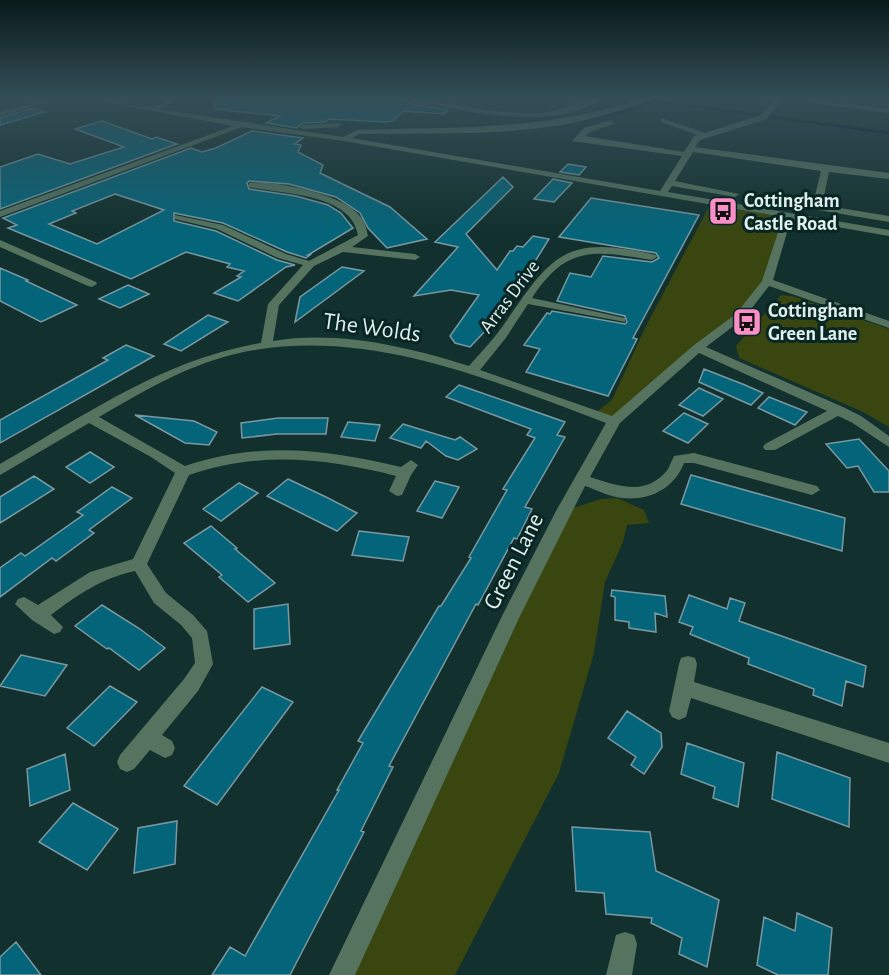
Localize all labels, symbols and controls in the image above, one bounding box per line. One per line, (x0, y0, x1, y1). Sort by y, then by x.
place label: Cottingham Castle Road (744, 191, 840, 234)
bus stop icon: Cottingham Castle Road (707, 195, 739, 227)
street label: Arras Drive (476, 256, 544, 337)
place label: Cottingham Green Lane (768, 301, 864, 344)
bus stop icon: Cottingham Green Lane (731, 306, 763, 338)
street label: The Wolds (321, 309, 422, 347)
street label: Green Lane (479, 509, 548, 613)

